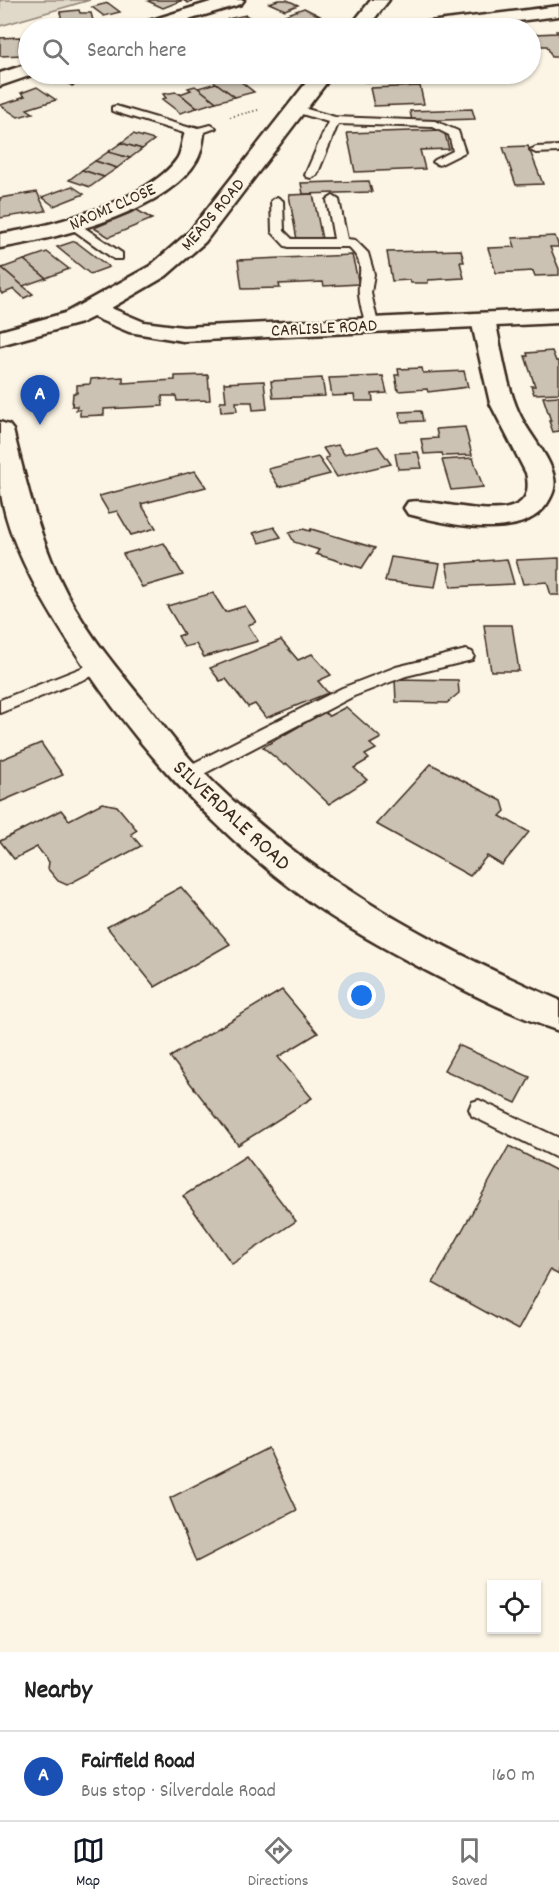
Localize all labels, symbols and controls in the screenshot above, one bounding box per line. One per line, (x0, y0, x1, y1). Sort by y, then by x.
search box (18, 18, 541, 84)
icon: search (39, 35, 72, 68)
text: Search here (87, 36, 186, 67)
street label: MEADS ROAD (176, 174, 252, 257)
street label: NAOMI CLOSE (66, 178, 160, 238)
street label: CARLISLE ROAD (270, 314, 378, 345)
pin: A (20, 376, 60, 425)
street label: SILVERDALE ROAD (165, 754, 296, 879)
your location (347, 981, 376, 1010)
map controls (487, 1580, 541, 1634)
button: locate (487, 1580, 541, 1634)
text: Nearby (24, 1673, 92, 1710)
text: Fairfield Road (81, 1747, 195, 1778)
text: A (38, 1762, 49, 1790)
text: 160 m (492, 1762, 535, 1790)
text: Bus stop · Silverdale Road (81, 1778, 276, 1806)
tab: Map (72, 1834, 105, 1893)
tab: Directions (248, 1834, 308, 1893)
tab: Saved (452, 1834, 487, 1893)

